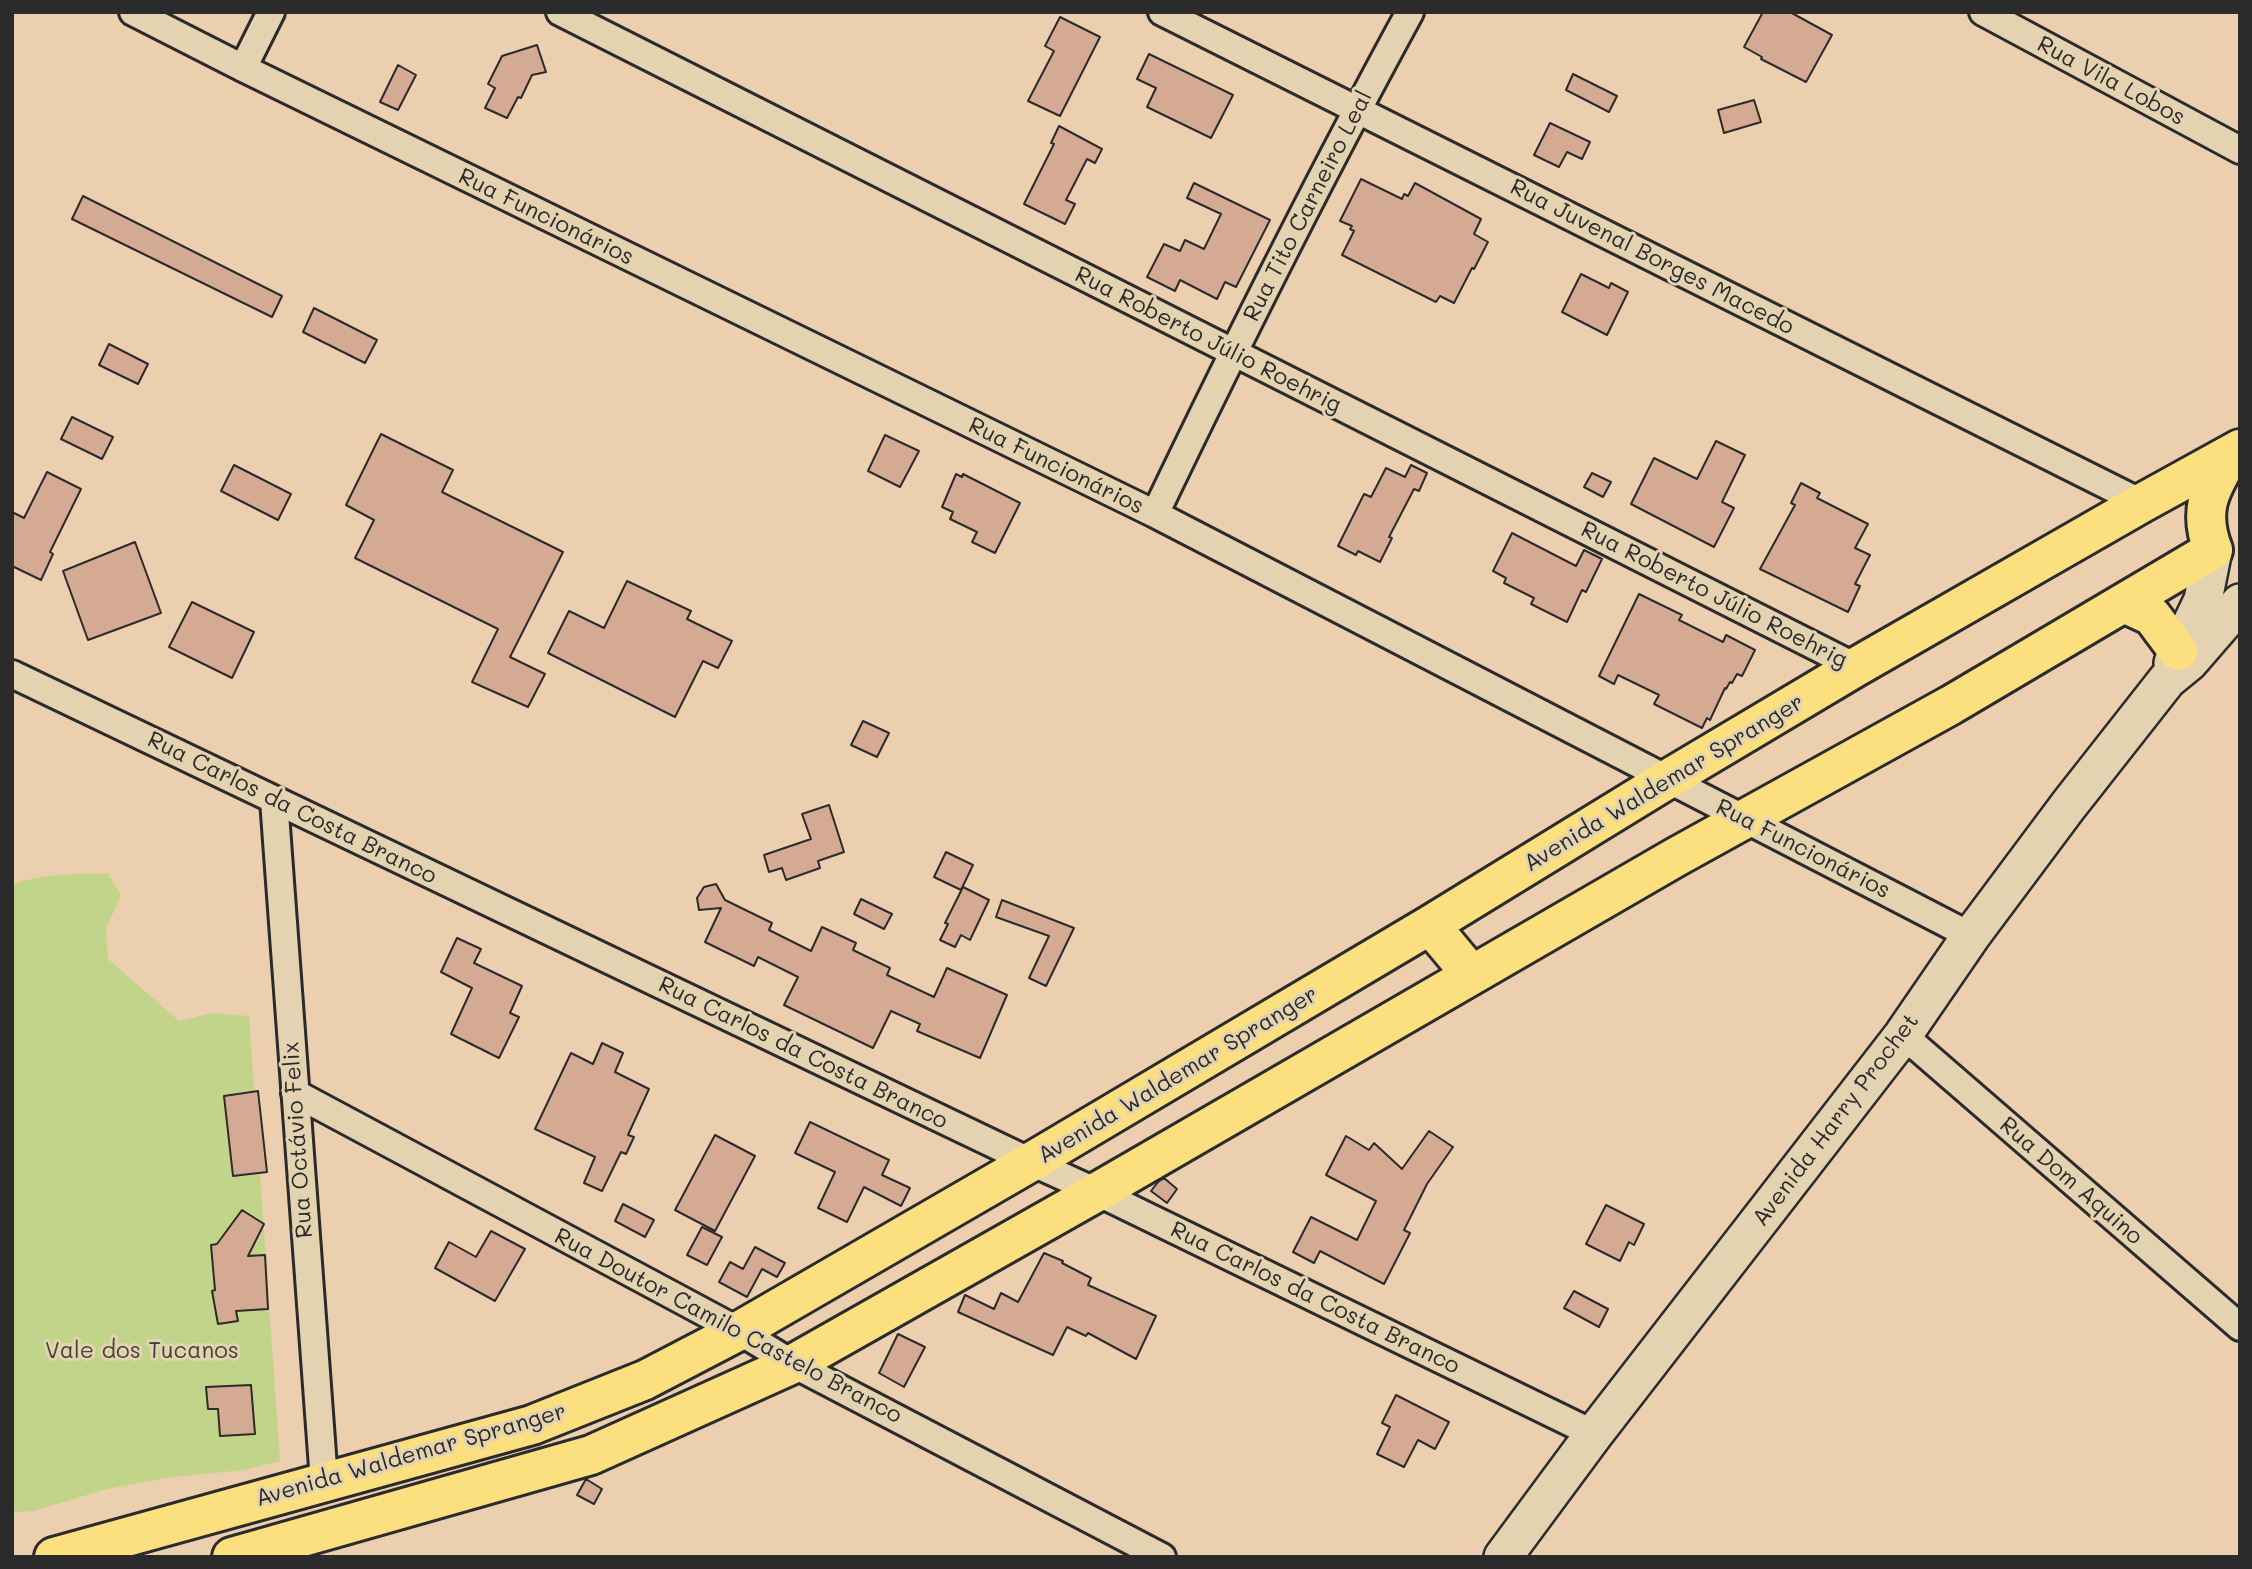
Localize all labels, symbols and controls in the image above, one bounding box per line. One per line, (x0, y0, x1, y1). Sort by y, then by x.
street label: Rua Vila Lobos (2032, 30, 2190, 132)
street label: Rua Tito Carneiro Leal (1238, 86, 1378, 326)
street label: Rua Funcionários (454, 163, 638, 271)
street label: Rua Juvenal Borges Macedo (1505, 173, 1799, 341)
street label: Rua Roberto Júlio Roehrig (1070, 261, 1346, 419)
street label: Rua Funcionários (964, 412, 1148, 520)
street label: Rua Roberto Júlio Roehrig (1576, 516, 1852, 674)
street label: Avenida Waldemar Spranger (1519, 688, 1809, 878)
street label: Rua Carlos da Costa Branco (143, 726, 441, 890)
street label: Rua Funcionários (1711, 793, 1895, 905)
street label: Rua Carlos da Costa Branco (654, 971, 952, 1135)
street label: Avenida Waldemar Spranger (1033, 980, 1323, 1170)
street label: Avenida Harry Prochet (1747, 1008, 1925, 1232)
street label: Rua Octávio Felix (277, 1041, 319, 1239)
street label: Rua Dom Aquino (1994, 1111, 2148, 1251)
street label: Rua Carlos da Costa Branco (1166, 1216, 1464, 1380)
street label: Rua Doutor Camilo Castelo Branco (549, 1222, 907, 1430)
park label: Vale dos Tucanos (45, 1337, 239, 1365)
street label: Avenida Waldemar Spranger (253, 1397, 569, 1513)

